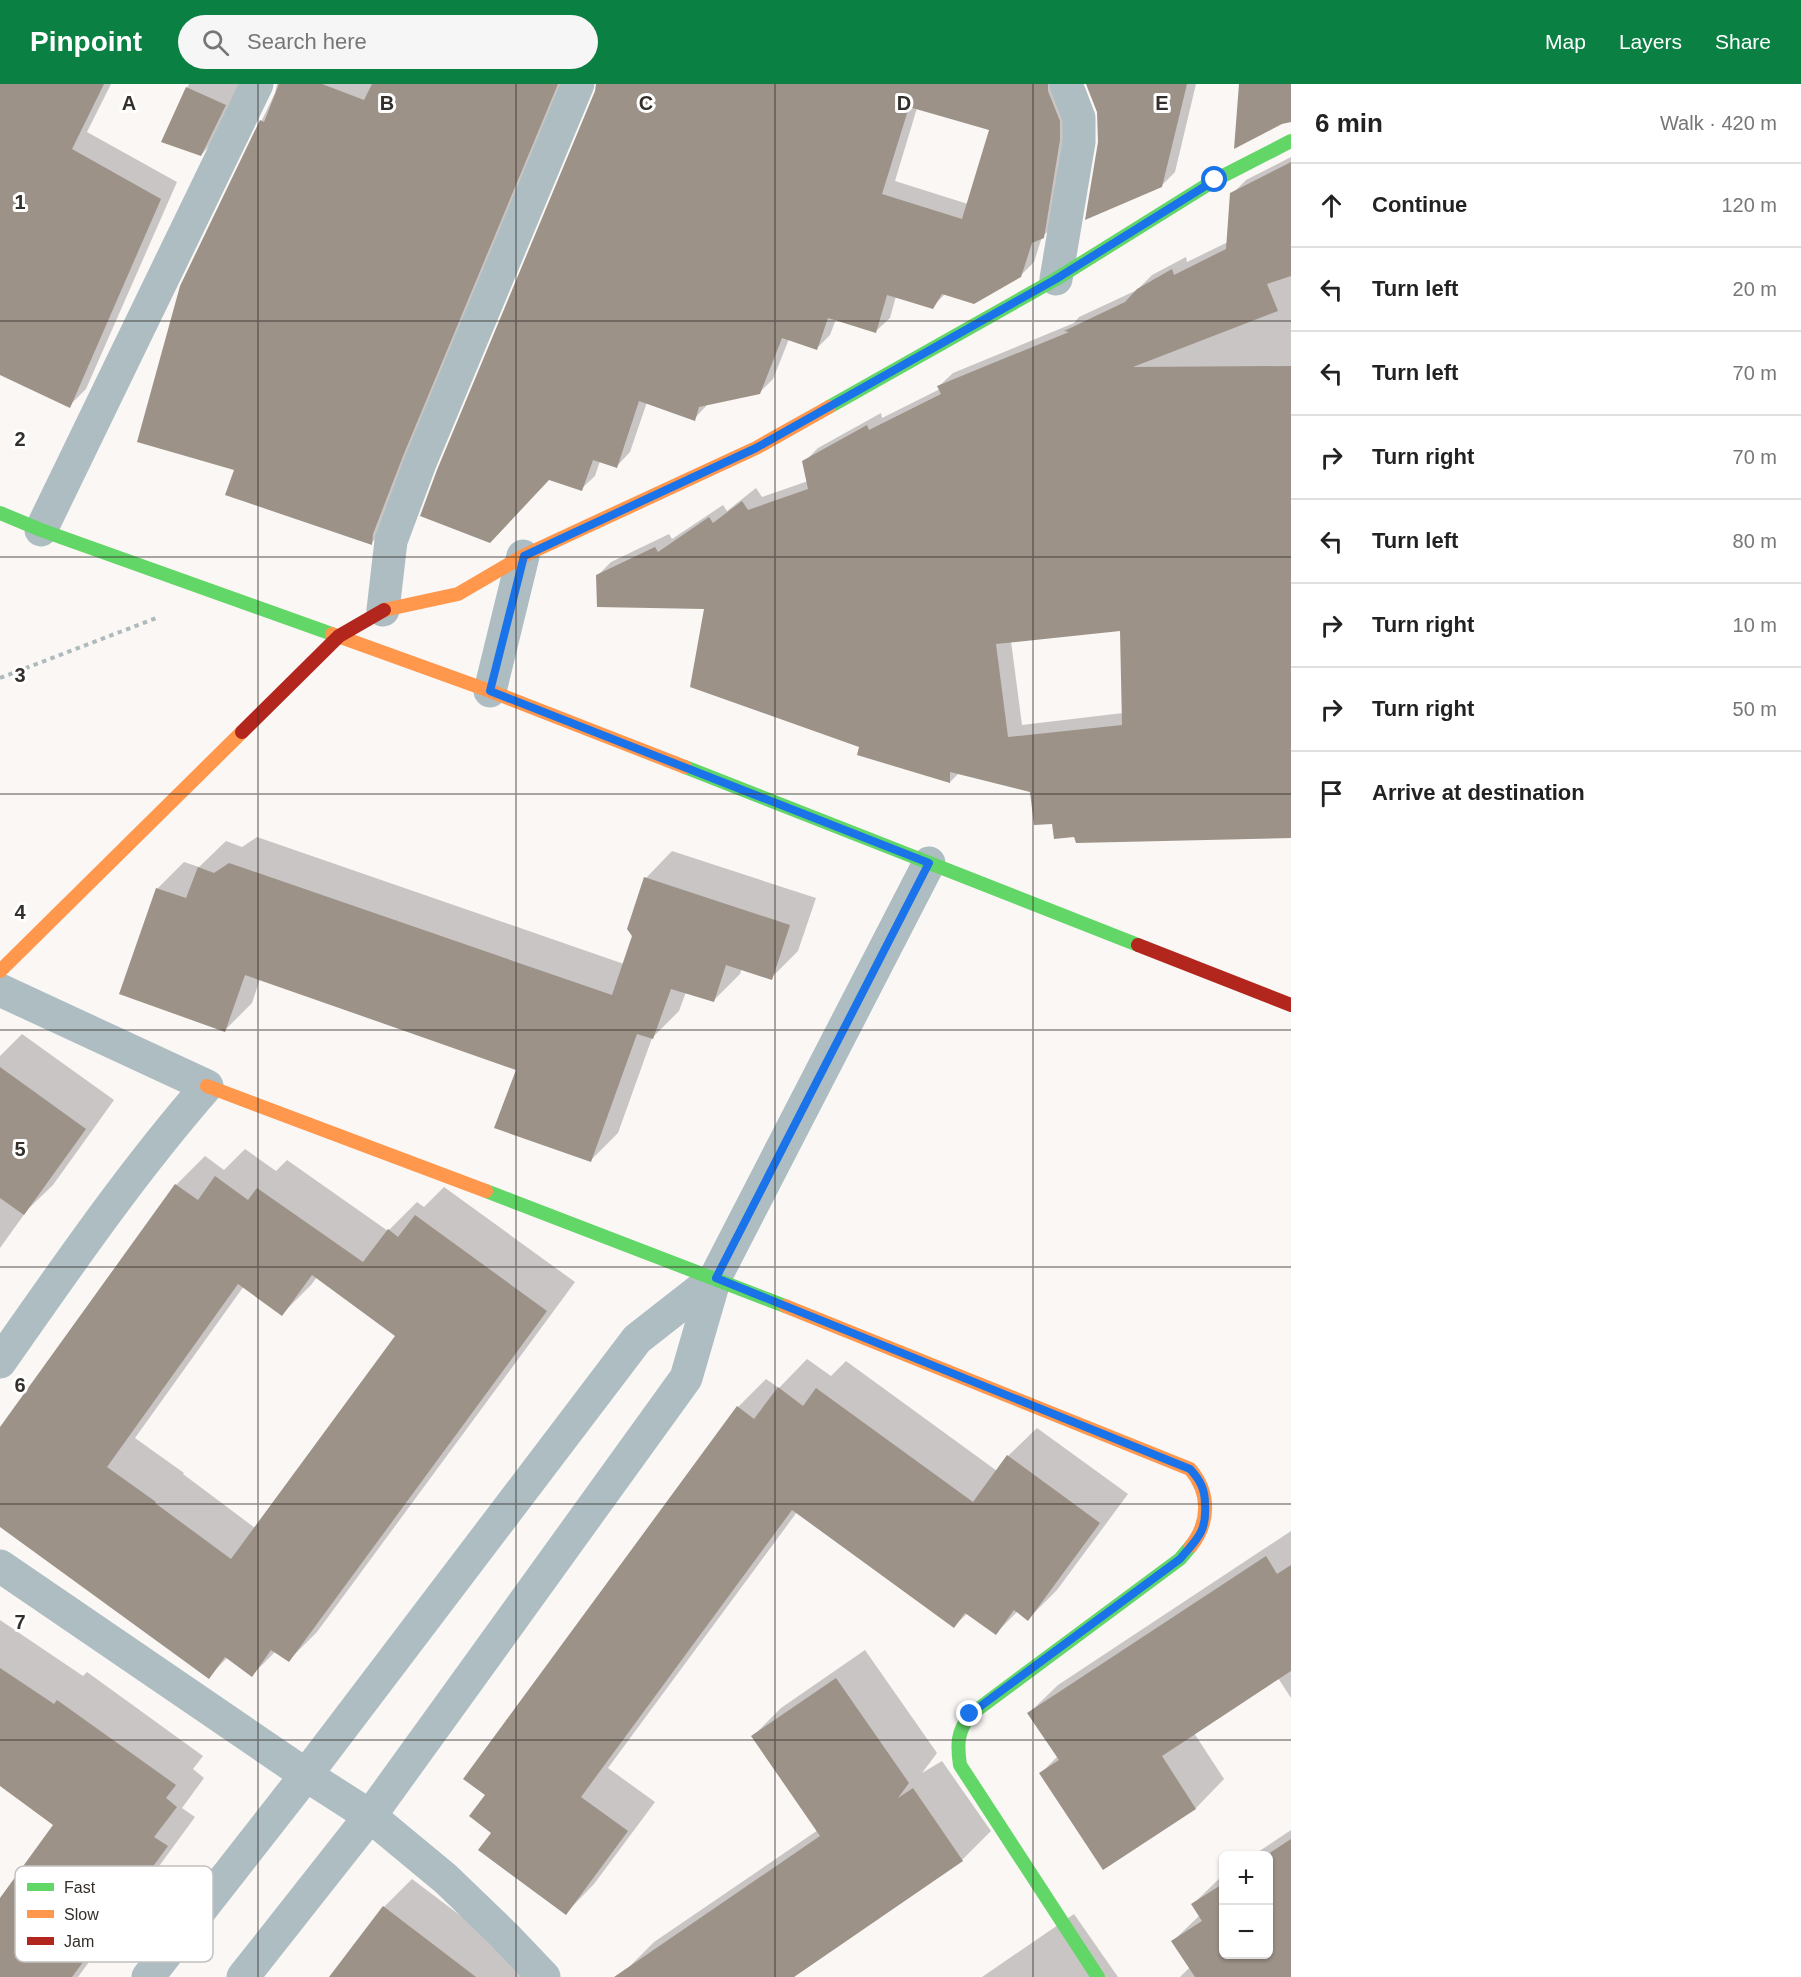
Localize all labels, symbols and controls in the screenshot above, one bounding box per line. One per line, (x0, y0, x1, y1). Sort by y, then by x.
search box (178, 15, 598, 69)
text: Pinpoint (30, 26, 142, 57)
icon: search (199, 26, 232, 59)
text: Search here (247, 29, 367, 54)
text: Map (1545, 30, 1586, 53)
text: Layers (1619, 30, 1682, 53)
text: Share (1715, 30, 1771, 53)
text: A (122, 92, 136, 114)
text: B (380, 92, 394, 114)
text: C (639, 92, 653, 114)
text: D (897, 92, 911, 114)
text: E (1155, 92, 1169, 114)
text: 6 min (1315, 108, 1383, 138)
text: Walk · 420 m (1660, 112, 1777, 134)
route start (1201, 166, 1227, 192)
icon: ahead (1315, 189, 1348, 222)
text: 1 (14, 191, 26, 213)
text: Continue (1372, 192, 1467, 217)
text: 120 m (1721, 194, 1777, 216)
icon: left (1315, 273, 1348, 306)
text: Turn left (1372, 276, 1458, 301)
text: 20 m (1733, 278, 1777, 300)
icon: left (1315, 357, 1348, 390)
text: Turn left (1372, 360, 1458, 385)
text: 70 m (1733, 362, 1777, 384)
text: 2 (14, 428, 26, 450)
icon: right (1315, 441, 1348, 474)
text: Turn right (1372, 444, 1474, 469)
text: 70 m (1733, 446, 1777, 468)
icon: left (1315, 525, 1348, 558)
text: Turn left (1372, 528, 1458, 553)
text: 80 m (1733, 530, 1777, 552)
icon: right (1315, 609, 1348, 642)
text: Turn right (1372, 612, 1474, 637)
text: 10 m (1733, 614, 1777, 636)
text: 3 (14, 664, 26, 686)
icon: right (1315, 693, 1348, 726)
text: Turn right (1372, 696, 1474, 721)
text: 50 m (1733, 698, 1777, 720)
icon: arrive (1315, 777, 1348, 810)
text: Arrive at destination (1372, 780, 1585, 805)
text: 4 (14, 901, 26, 923)
text: 5 (14, 1138, 26, 1160)
text: 6 (14, 1374, 26, 1396)
text: 7 (14, 1611, 26, 1633)
route end (956, 1700, 982, 1726)
map controls (1219, 1851, 1273, 1959)
button: + (1219, 1851, 1273, 1905)
legend (15, 1866, 213, 1962)
text: Fast (64, 1879, 96, 1896)
button: − (1219, 1905, 1273, 1959)
text: Slow (64, 1906, 99, 1923)
text: Jam (64, 1933, 94, 1950)

